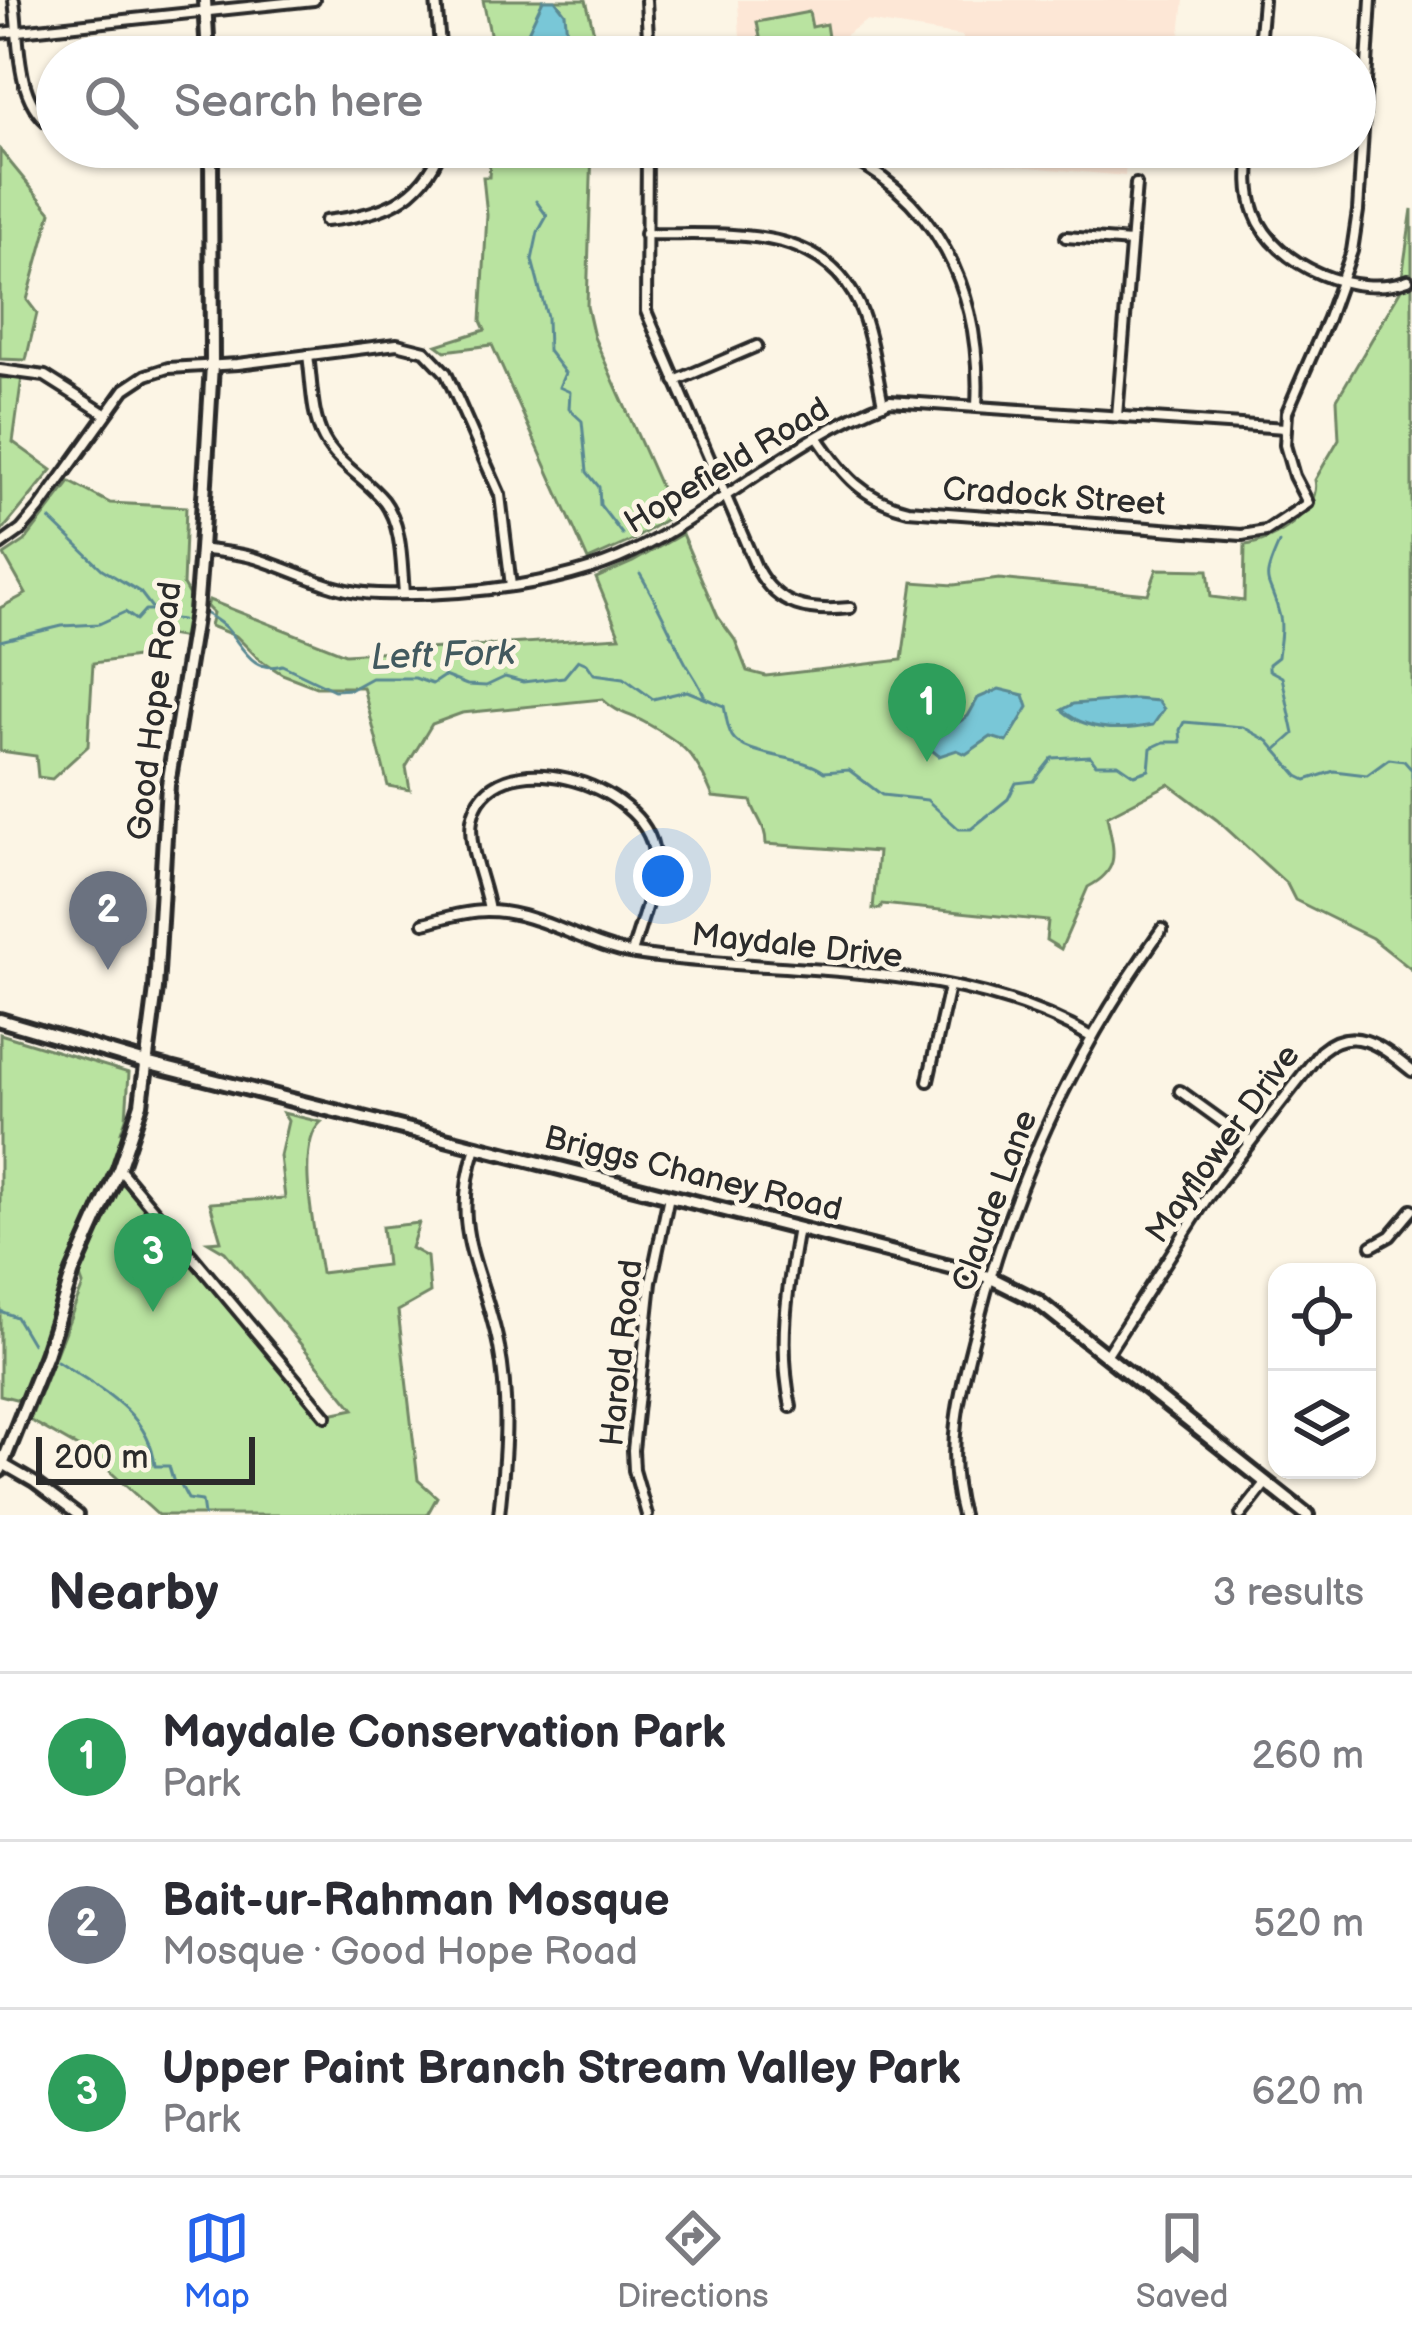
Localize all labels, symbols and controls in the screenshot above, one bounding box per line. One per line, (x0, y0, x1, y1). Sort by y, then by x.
search box (36, 36, 1376, 168)
icon: search (78, 69, 144, 135)
text: Search here (174, 75, 423, 130)
street label: Hopefield Road (617, 389, 837, 543)
street label: Cradock Street (941, 469, 1167, 525)
street label: Good Hope Road (119, 579, 191, 843)
water label: Left Fork (370, 632, 517, 680)
pin: 1 (888, 663, 966, 762)
your location (633, 846, 693, 906)
pin: 2 (69, 871, 147, 970)
street label: Maydale Drive (690, 915, 904, 977)
street label: Mayflower Drive (1137, 1037, 1309, 1251)
street label: Claude Lane (944, 1105, 1046, 1297)
street label: Briggs Chaney Road (540, 1118, 846, 1230)
pin: 3 (114, 1213, 192, 1312)
street label: Harold Road (592, 1258, 652, 1448)
map controls (1268, 1263, 1376, 1479)
button: locate (1268, 1263, 1376, 1371)
button: layers (1268, 1371, 1376, 1479)
scale bar (36, 1431, 255, 1484)
text: 200 m (54, 1438, 148, 1478)
text: Nearby (48, 1563, 219, 1624)
text: 3 results (1212, 1570, 1364, 1617)
text: Maydale Conservation Park (162, 1706, 726, 1761)
text: 1 (79, 1733, 95, 1780)
text: 260 m (1251, 1733, 1364, 1780)
text: Park (162, 1761, 240, 1808)
text: Bait-ur-Rahman Mosque (162, 1874, 670, 1929)
text: 2 (75, 1901, 99, 1948)
text: 520 m (1253, 1901, 1364, 1948)
text: Mosque · Good Hope Road (162, 1929, 638, 1976)
text: Upper Paint Branch Stream Valley Park (162, 2042, 960, 2097)
text: 3 (76, 2069, 98, 2116)
text: 620 m (1251, 2069, 1364, 2116)
text: Park (162, 2097, 240, 2144)
tab: Map (184, 2205, 250, 2317)
tab: Directions (617, 2205, 769, 2317)
tab: Saved (1136, 2205, 1228, 2317)

